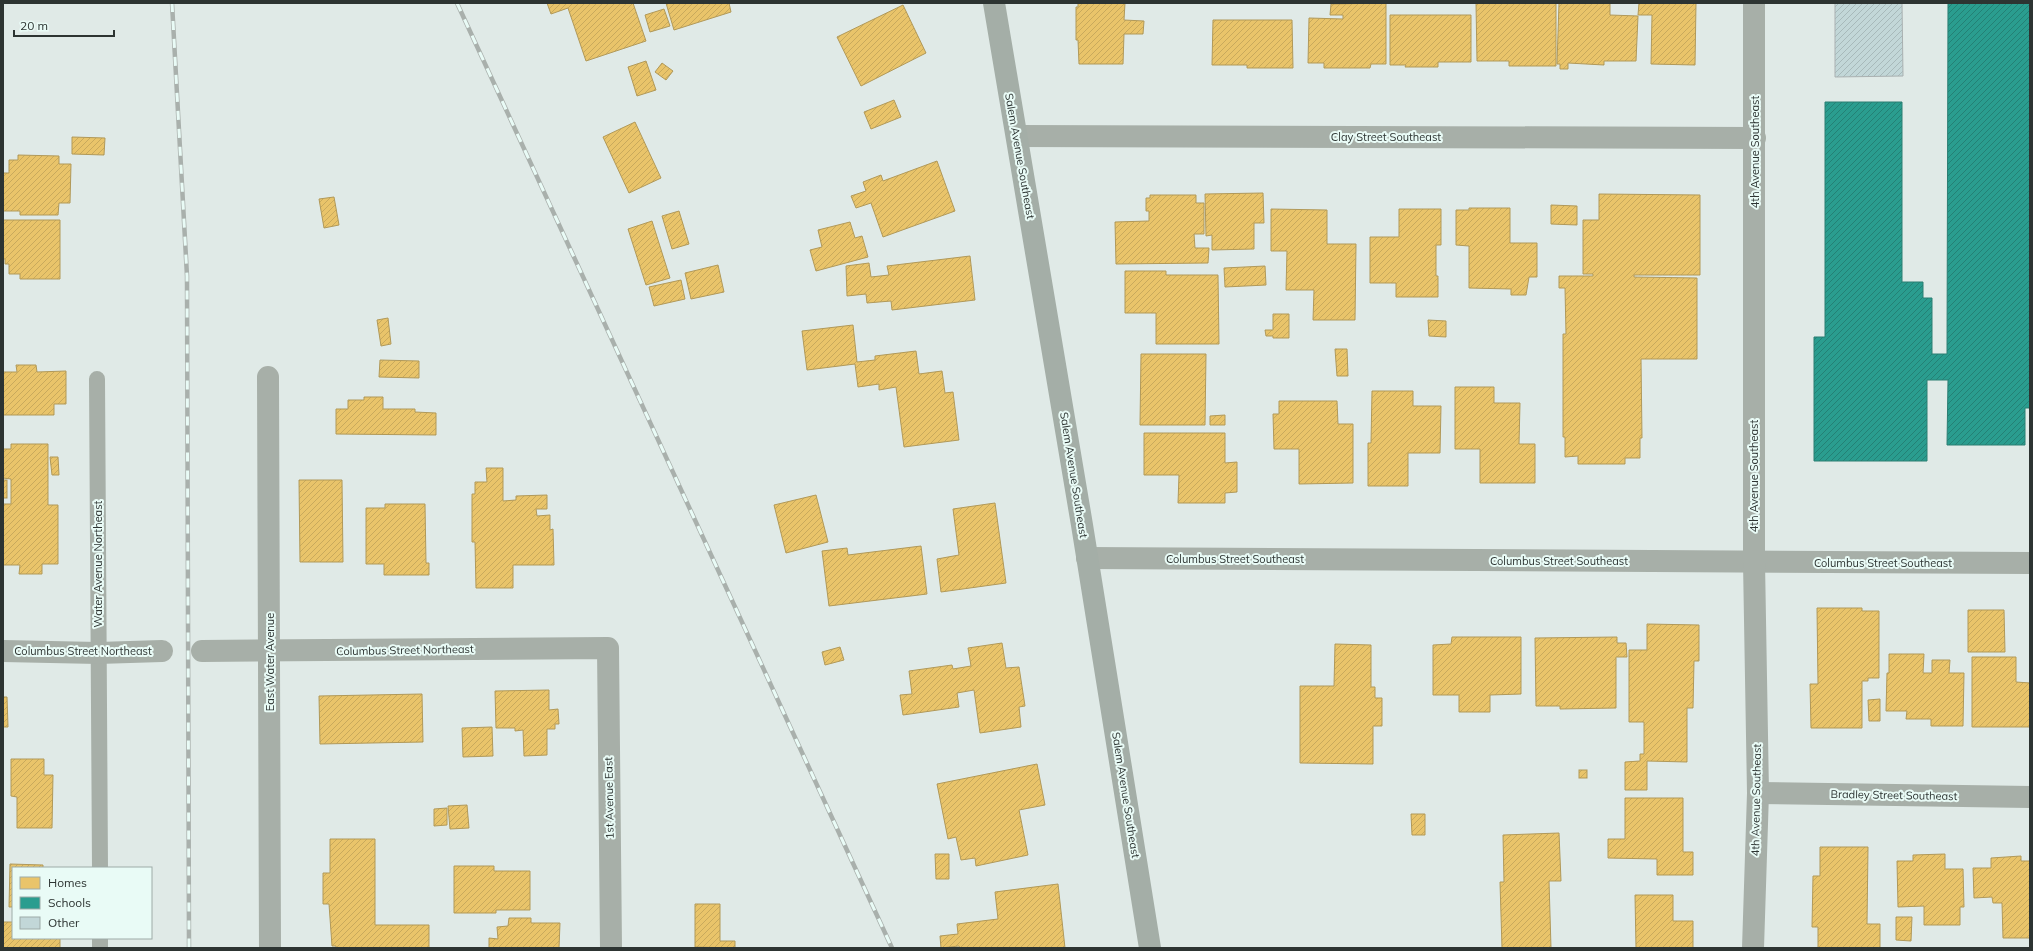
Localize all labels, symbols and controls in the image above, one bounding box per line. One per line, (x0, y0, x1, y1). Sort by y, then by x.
scale bar (14, 12, 114, 38)
text: 20 m (20, 18, 48, 33)
street label: Salem Avenue Southeast (1002, 92, 1038, 220)
street label: 4th Avenue Southeast (1748, 96, 1762, 208)
street label: Clay Street Southeast (1331, 130, 1441, 144)
street label: Salem Avenue Southeast (1057, 411, 1091, 539)
street label: 4th Avenue Southeast (1747, 420, 1761, 532)
street label: Water Avenue Northeast (91, 500, 105, 627)
street label: Columbus Street Southeast (1166, 552, 1304, 566)
street label: Columbus Street Southeast (1490, 554, 1628, 568)
street label: Columbus Street Southeast (1814, 556, 1952, 570)
street label: East Water Avenue (263, 613, 277, 711)
street label: Columbus Street Northeast (336, 642, 474, 658)
street label: Columbus Street Northeast (14, 644, 152, 658)
street label: Salem Avenue Southeast (1109, 731, 1143, 859)
street label: 4th Avenue Southeast (1748, 743, 1764, 856)
street label: 1st Avenue East (601, 757, 617, 839)
street label: Bradley Street Southeast (1831, 787, 1958, 803)
legend (12, 867, 152, 939)
text: Homes (48, 875, 87, 890)
text: Schools (48, 895, 91, 910)
text: Other (48, 915, 80, 930)

